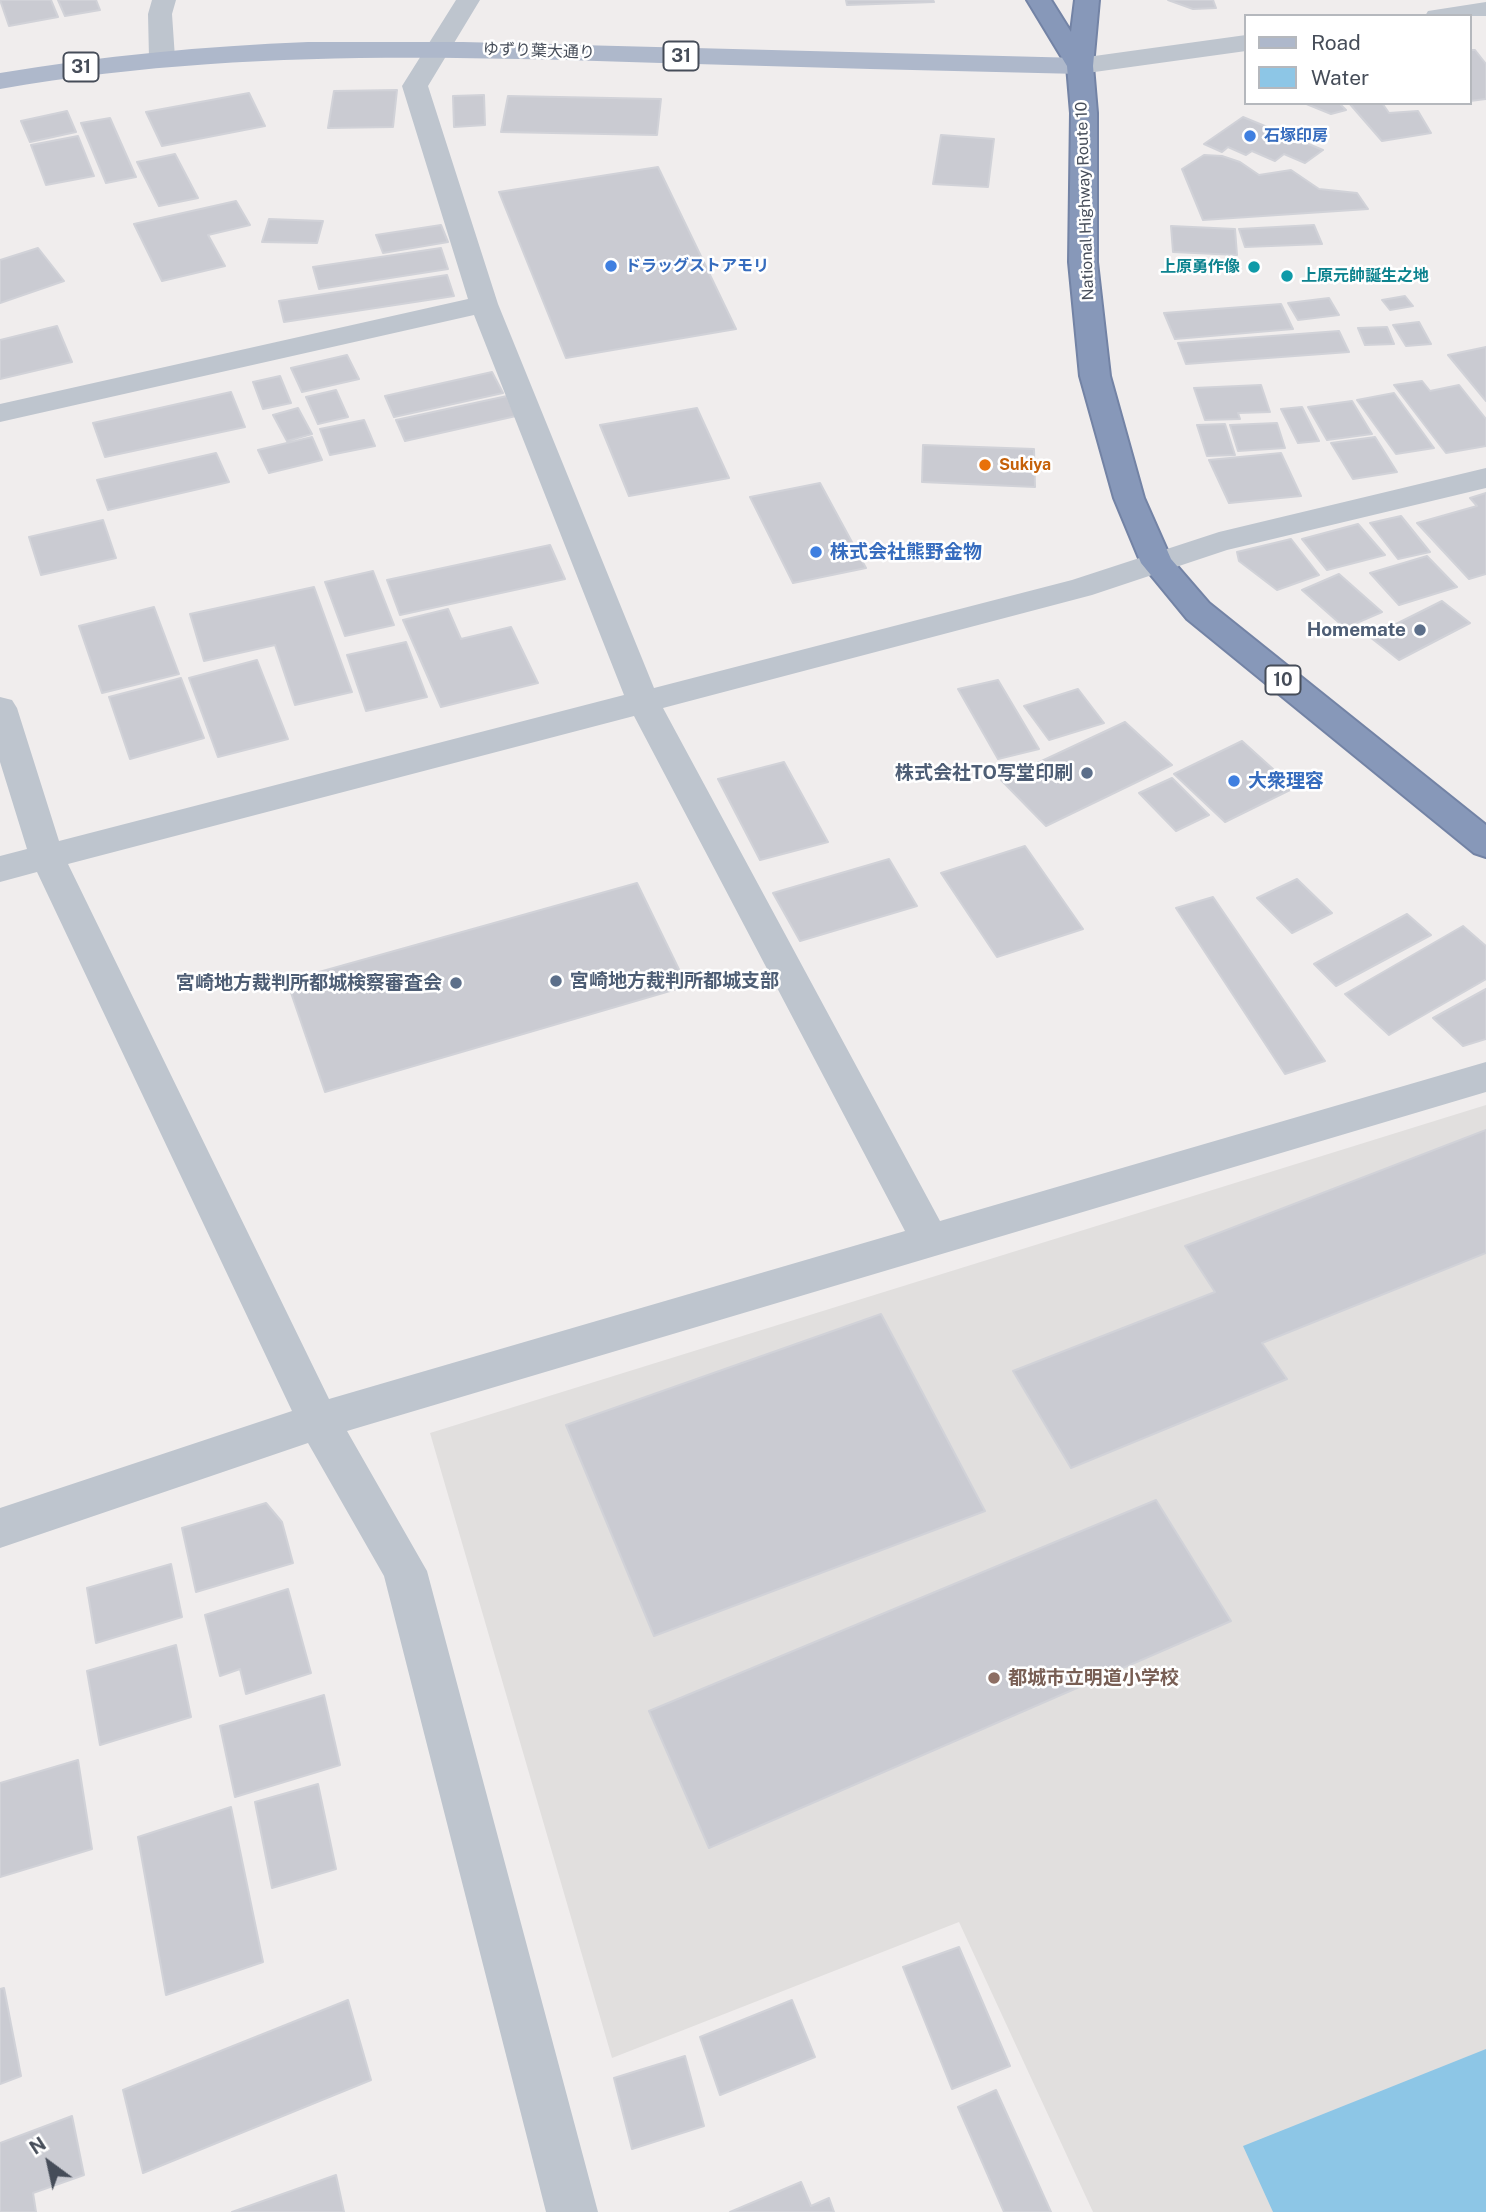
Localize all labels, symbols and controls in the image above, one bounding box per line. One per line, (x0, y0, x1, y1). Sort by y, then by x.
legend (1244, 14, 1472, 105)
text: Road (1311, 30, 1361, 55)
street label: ゆずり葉大通り (483, 39, 595, 63)
road number: 31 (664, 42, 698, 70)
road number: 31 (64, 52, 98, 82)
text: Water (1311, 65, 1369, 90)
street label: National Highway Route 10 (1072, 101, 1098, 301)
place label: 石塚印房 (1264, 126, 1328, 146)
marker: 石塚印房 (1242, 128, 1258, 144)
place label: ドラッグストアモリ (625, 256, 769, 276)
place label: 上原勇作像 (1160, 257, 1240, 277)
marker: ドラッグストアモリ (603, 258, 619, 274)
marker: 上原勇作像 (1246, 259, 1262, 275)
place label: 上原元帥誕生之地 (1301, 266, 1429, 286)
marker: 上原元帥誕生之地 (1279, 268, 1295, 284)
place label: Sukiya (999, 455, 1051, 475)
marker: Sukiya (977, 457, 993, 473)
place label: 株式会社熊野金物 (830, 541, 982, 563)
marker: 株式会社熊野金物 (808, 544, 824, 560)
place label: Homemate (1307, 619, 1406, 641)
marker: Homemate (1412, 622, 1428, 638)
road number: 10 (1266, 666, 1300, 694)
place label: 株式会社TO写堂印刷 (895, 762, 1073, 784)
marker: 株式会社TO写堂印刷 (1079, 765, 1095, 781)
place label: 大衆理容 (1248, 770, 1324, 792)
marker: 大衆理容 (1226, 773, 1242, 789)
place label: 宮崎地方裁判所都城支部 (570, 970, 779, 992)
place label: 宮崎地方裁判所都城検察審査会 (176, 972, 442, 994)
marker: 宮崎地方裁判所都城支部 (548, 973, 564, 989)
marker: 宮崎地方裁判所都城検察審査会 (448, 975, 464, 991)
place label: 都城市立明道小学校 (1008, 1667, 1179, 1689)
marker: 都城市立明道小学校 (986, 1670, 1002, 1686)
north arrow (14, 2128, 84, 2198)
text: N (25, 2132, 50, 2159)

